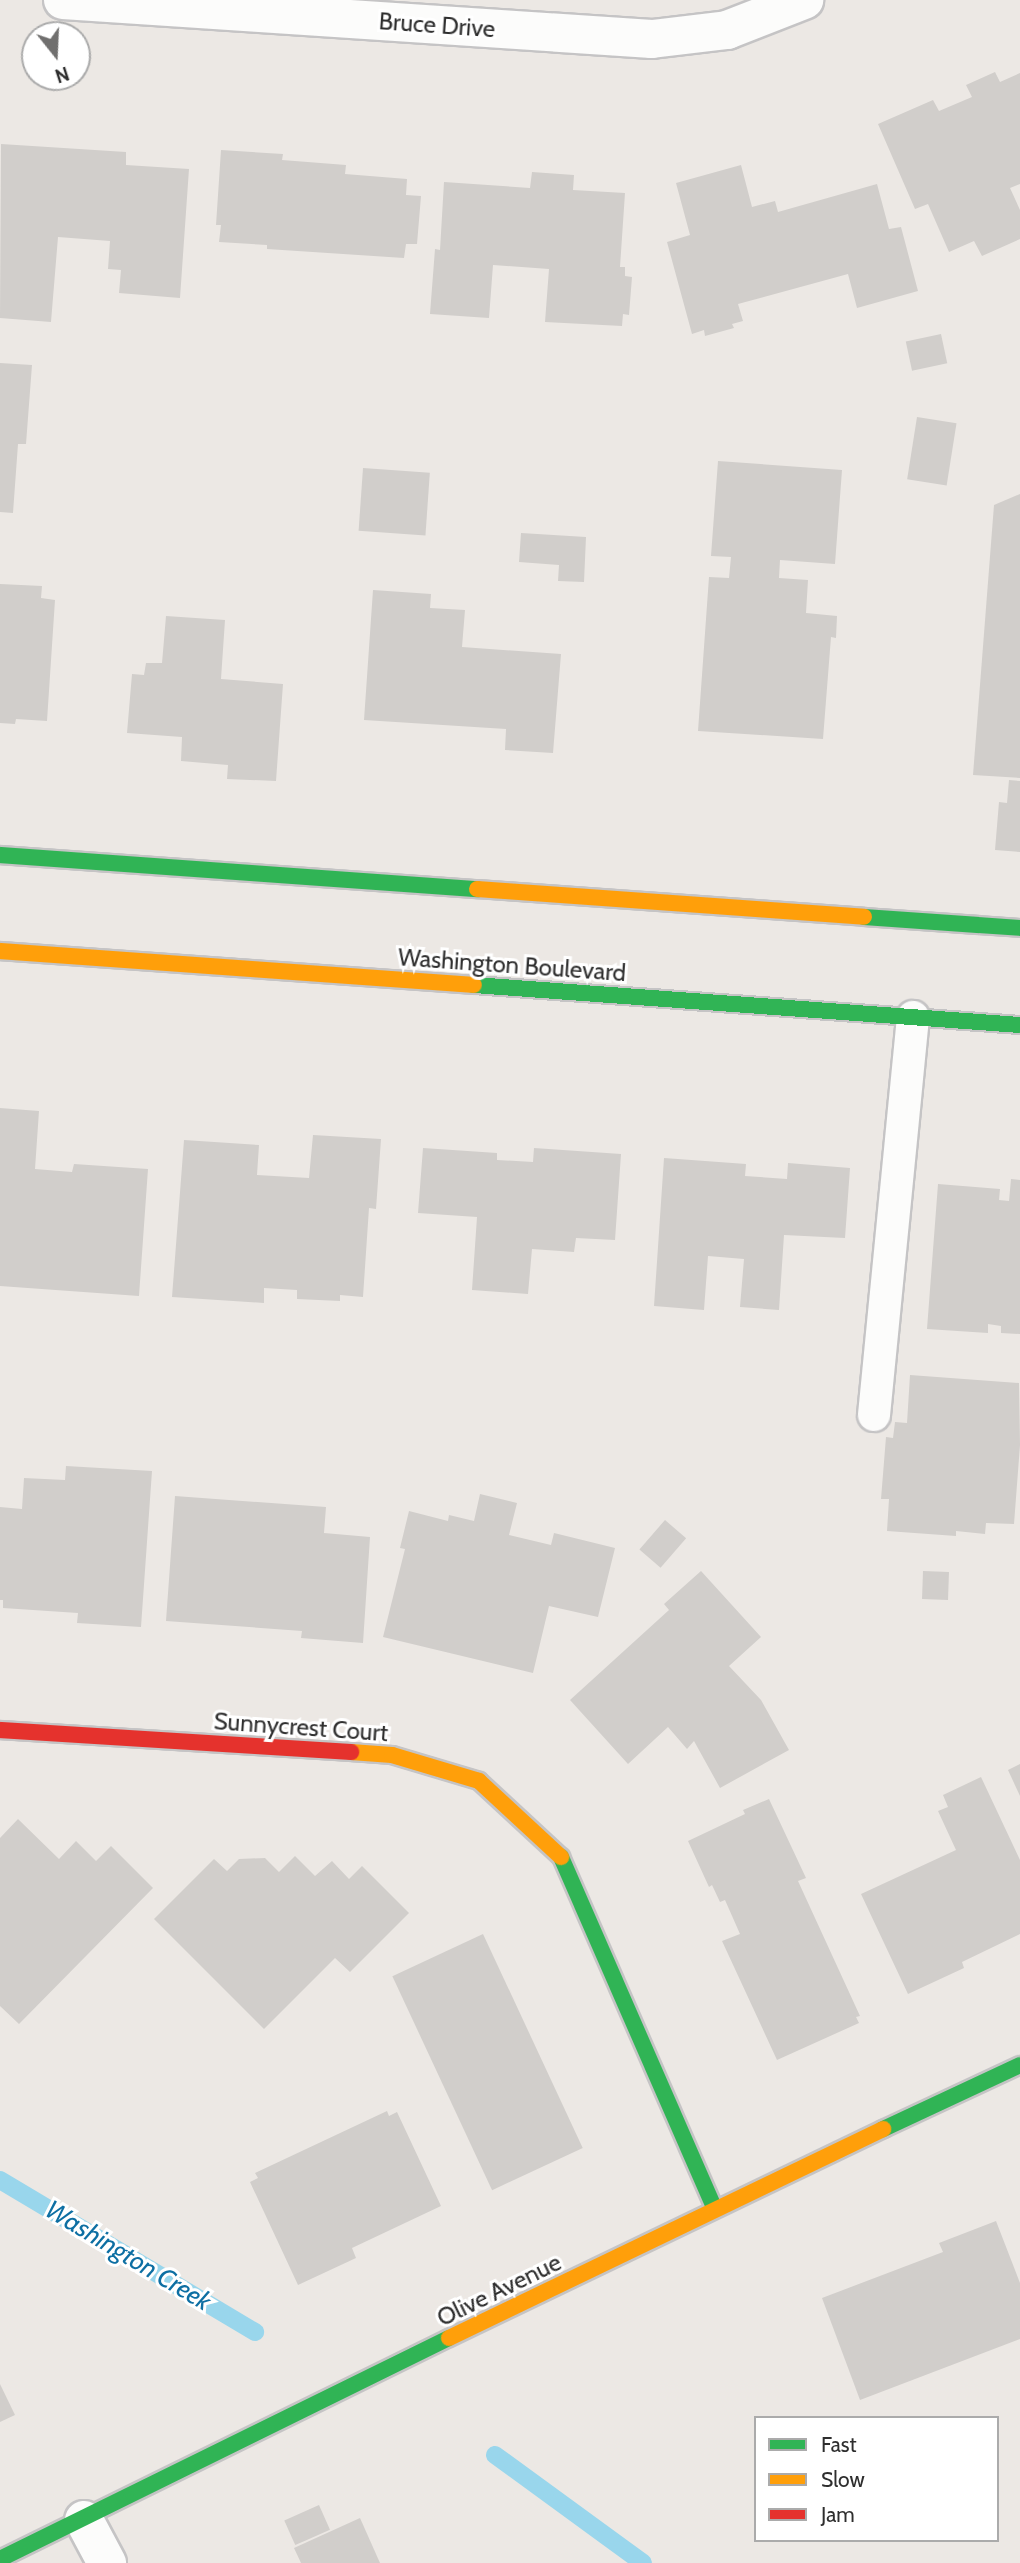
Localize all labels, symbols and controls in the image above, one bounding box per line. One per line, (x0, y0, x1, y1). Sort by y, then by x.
street label: Bruce Drive (378, 7, 496, 43)
north arrow (21, 21, 91, 91)
text: N (52, 62, 72, 88)
street label: Washington Boulevard (397, 943, 627, 987)
street label: Sunnycrest Court (213, 1707, 389, 1747)
water label: Washington Creek (39, 2194, 217, 2318)
street label: Olive Avenue (432, 2248, 566, 2332)
legend (754, 2416, 999, 2542)
text: Fast (821, 2432, 857, 2457)
text: Slow (821, 2467, 865, 2492)
text: Jam (821, 2502, 855, 2527)

